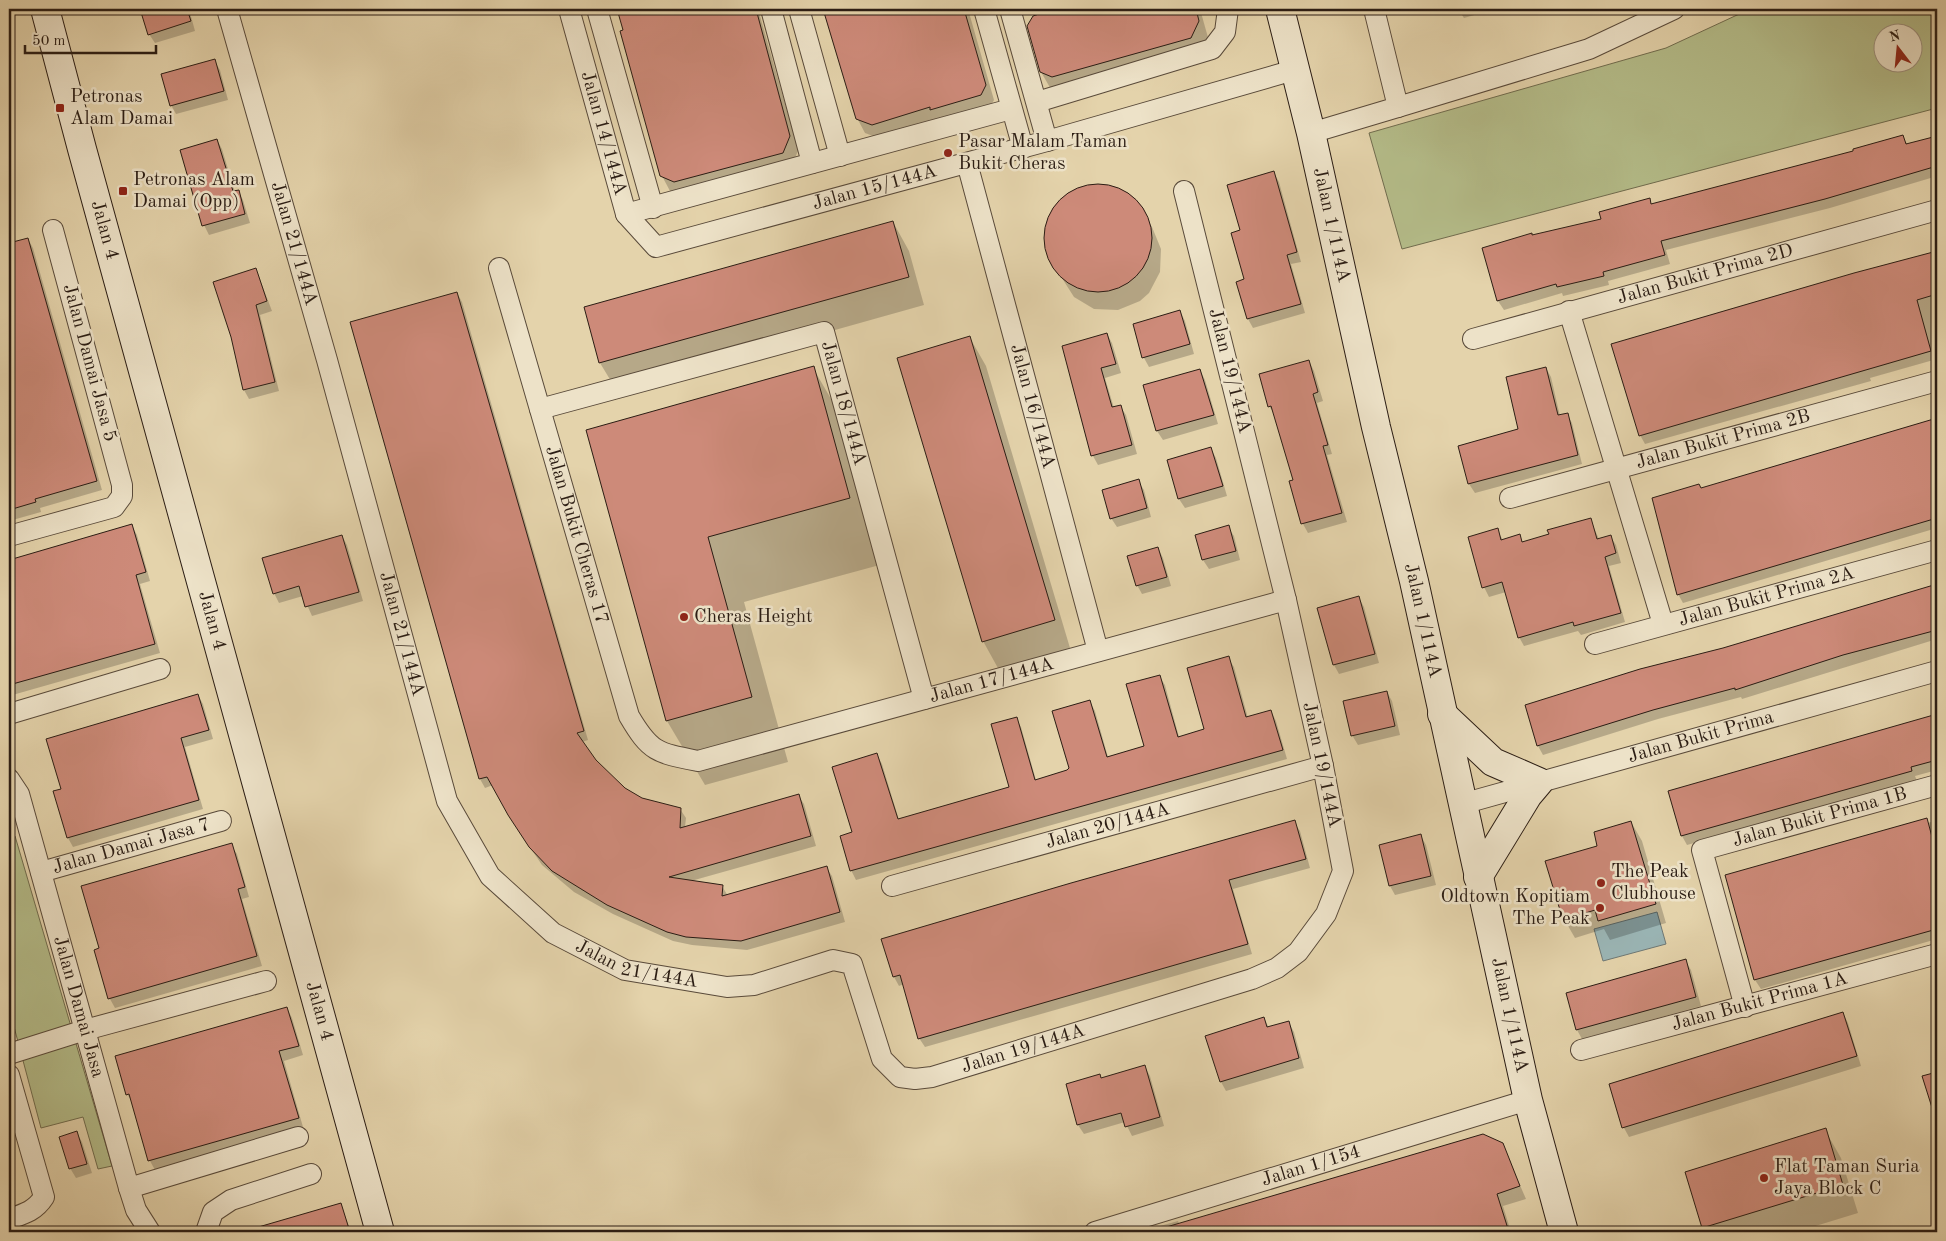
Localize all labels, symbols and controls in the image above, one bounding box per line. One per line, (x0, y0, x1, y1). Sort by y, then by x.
scale bar (25, 22, 156, 54)
north arrow (1874, 22, 1924, 72)
text: N (1888, 28, 1902, 45)
text: 50 m (32, 34, 66, 49)
street label: Jalan 14/144A (577, 69, 630, 198)
place label: Petronas Alam Damai (70, 88, 173, 129)
marker: Petronas Alam Damai (54, 102, 66, 114)
place label: Pasar Malam Taman Bukit Cheras (958, 133, 1127, 174)
marker: Pasar Malam Taman Bukit Cheras (942, 147, 954, 159)
street label: Jalan 15/144A (810, 162, 939, 214)
street label: Jalan 1/114A (1309, 166, 1353, 285)
place label: Petronas Alam Damai (Opp) (133, 171, 255, 212)
street label: Jalan 21/144A (267, 179, 321, 308)
marker: Petronas Alam Damai (Opp) (117, 185, 129, 197)
street label: Jalan 4 (87, 198, 122, 262)
street label: Jalan Bukit Prima 2D (1615, 241, 1795, 308)
street label: Jalan Damai Jasa 5 (59, 282, 119, 444)
street label: Jalan 19/144A (1204, 307, 1254, 436)
street label: Jalan 18/144A (817, 339, 870, 468)
street label: Jalan 16/144A (1007, 342, 1058, 471)
street label: Jalan Bukit Prima 2B (1634, 407, 1812, 473)
street label: Jalan Bukit Cheras 17 (542, 444, 611, 626)
street label: Jalan 1/114A (1400, 561, 1445, 680)
street label: Jalan Bukit Prima 2A (1677, 564, 1857, 630)
street label: Jalan 21/144A (376, 570, 428, 699)
street label: Jalan 4 (195, 589, 229, 653)
place label: Cheras Height (694, 608, 813, 627)
marker: Cheras Height (678, 611, 690, 623)
street label: Jalan 17/144A (928, 654, 1056, 707)
street label: Jalan 19/144A (1298, 700, 1344, 830)
street label: Jalan Bukit Prima (1626, 708, 1776, 767)
street label: Jalan Bukit Prima 1B (1731, 784, 1909, 851)
street label: Jalan 20/144A (1044, 799, 1172, 852)
street label: Jalan Damai Jasa 7 (51, 815, 212, 878)
place label: The Peak Clubhouse (1611, 863, 1696, 904)
marker: The Peak Clubhouse (1595, 877, 1607, 889)
place label: Oldtown Kopitiam The Peak (1441, 888, 1590, 929)
marker: Oldtown Kopitiam The Peak (1594, 902, 1606, 914)
street label: Jalan Damai Jasa (50, 934, 107, 1080)
street label: Jalan 21/144A (572, 937, 700, 992)
street label: Jalan 1/114A (1488, 956, 1531, 1075)
street label: Jalan Bukit Prima 1A (1670, 969, 1850, 1035)
street label: Jalan 4 (302, 979, 336, 1043)
street label: Jalan 19/144A (959, 1021, 1088, 1077)
street label: Jalan 1/154 (1259, 1142, 1363, 1190)
place label: Flat Taman Suria Jaya Block C (1774, 1158, 1920, 1199)
marker: Flat Taman Suria Jaya Block C (1758, 1172, 1770, 1184)

